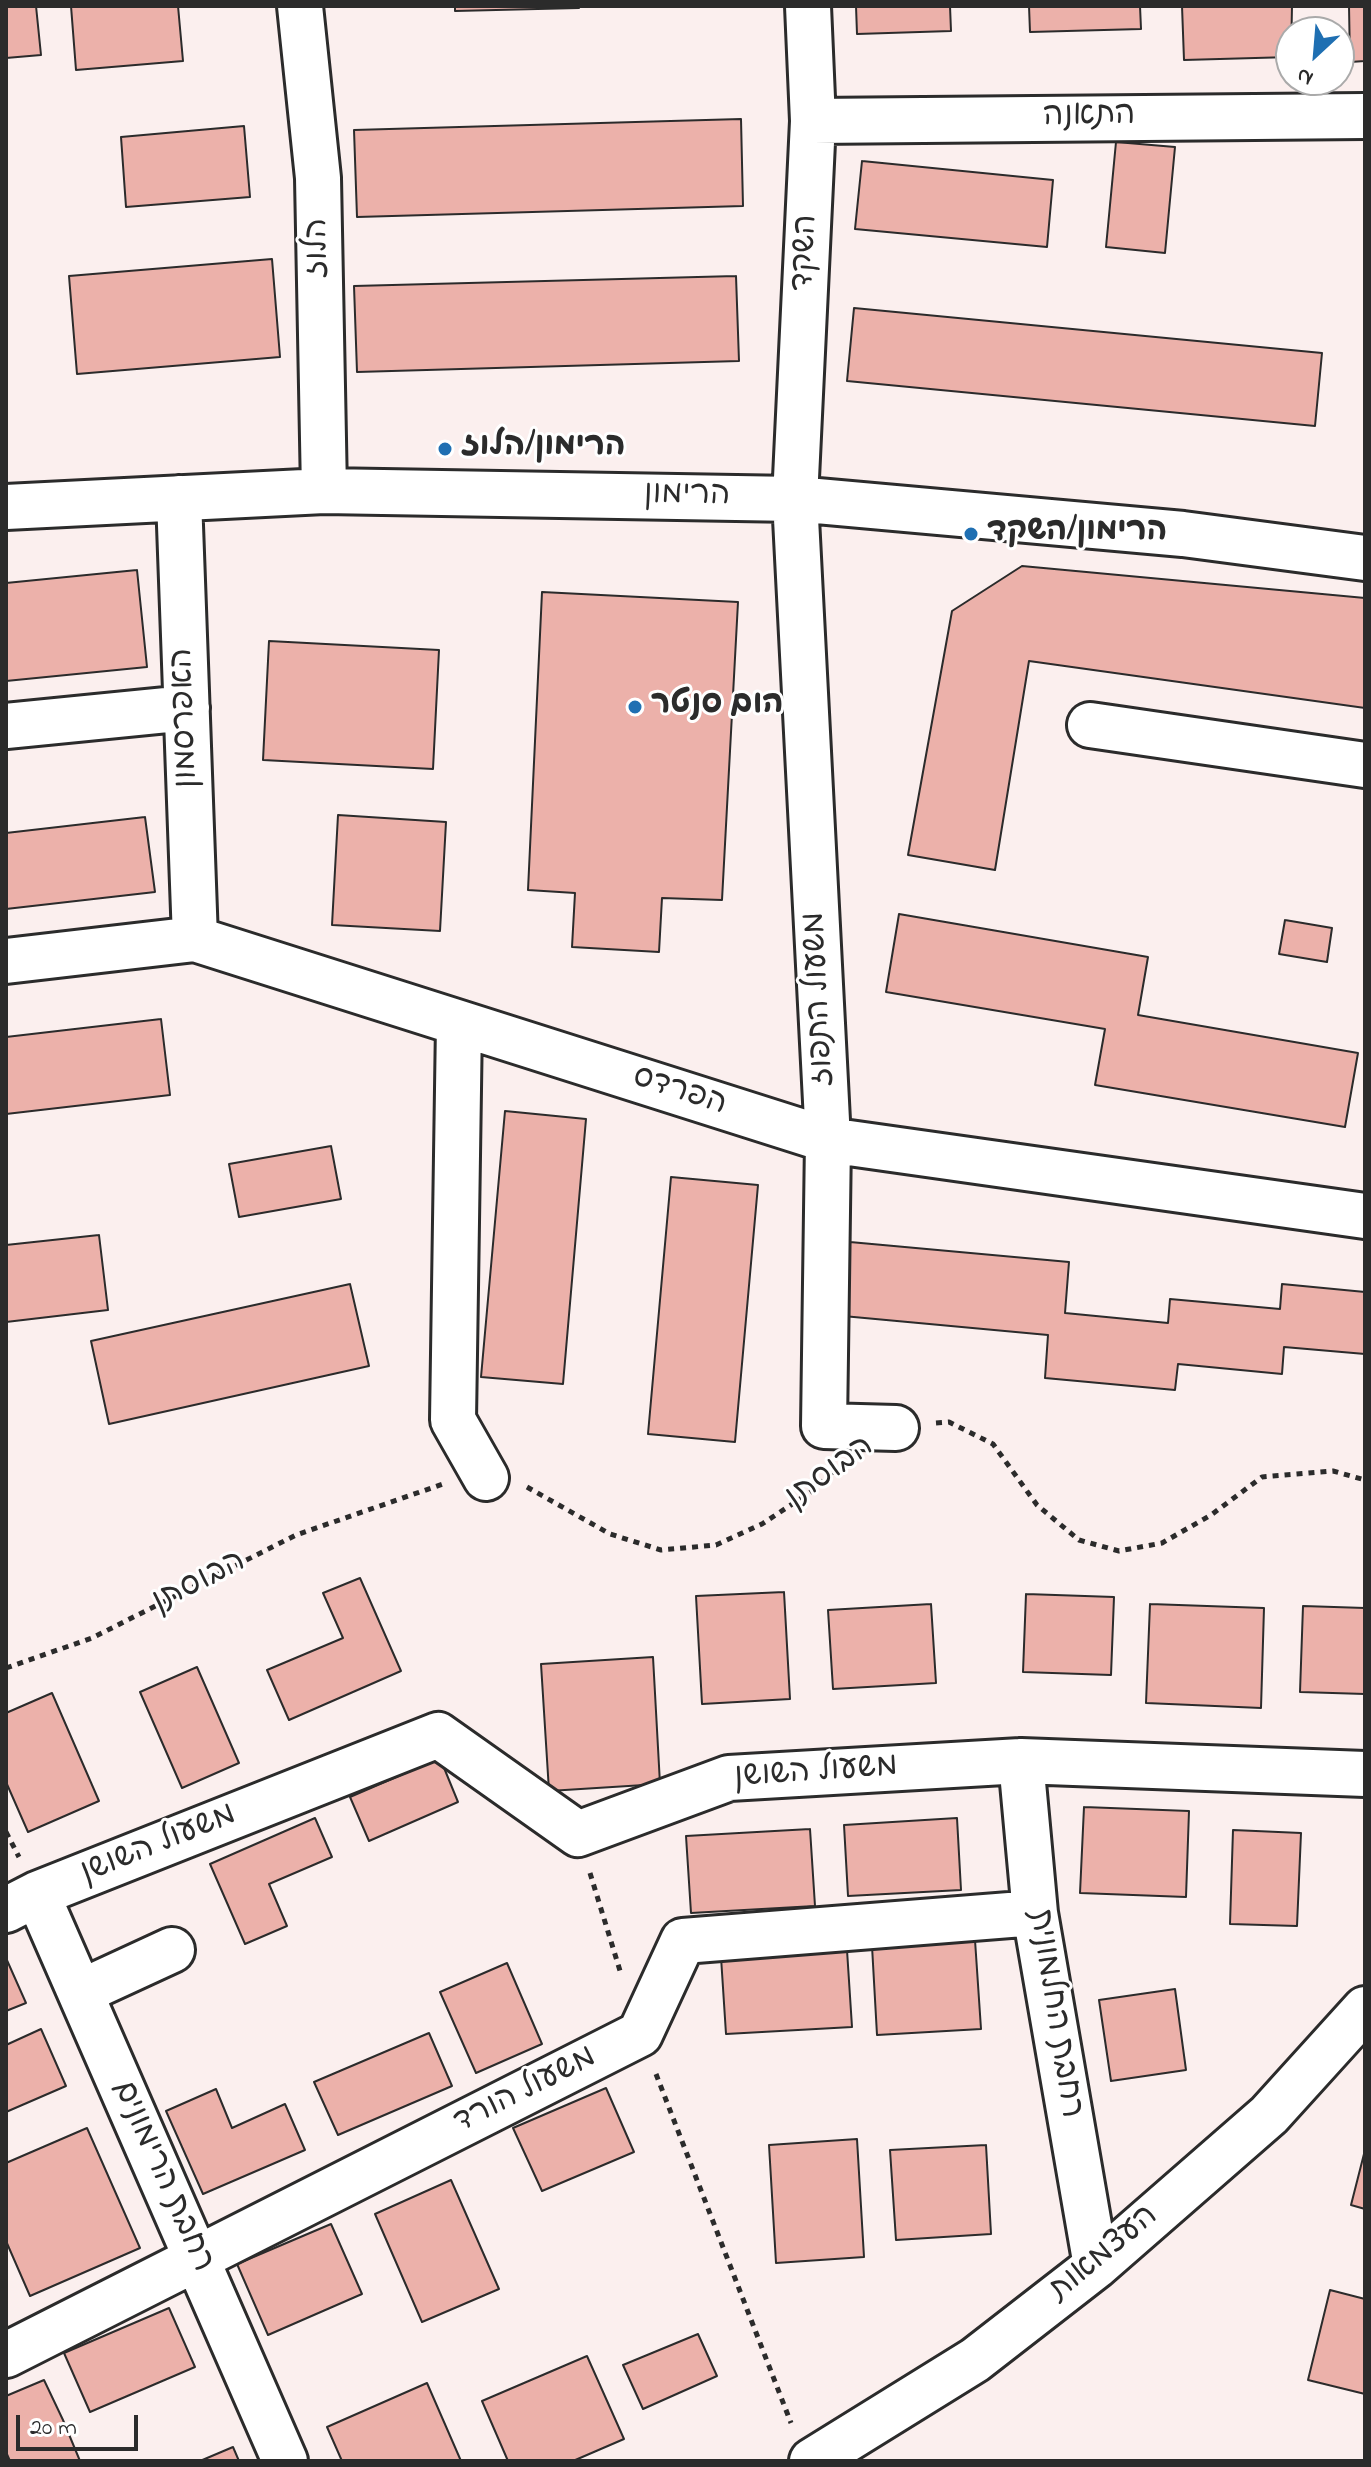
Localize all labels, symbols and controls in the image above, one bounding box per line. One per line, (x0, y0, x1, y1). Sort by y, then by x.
north arrow (1275, 16, 1355, 96)
text: N (1292, 58, 1319, 93)
street label: התאנה (1042, 98, 1136, 138)
street label: השקד (786, 214, 828, 292)
street label: הלוז (300, 218, 340, 278)
place label: הרימון/הלוז (461, 430, 625, 468)
marker: הרימון/הלוז (436, 440, 454, 458)
street label: הרימון (643, 477, 731, 517)
place label: הרימון/השקד (987, 515, 1167, 553)
marker: הרימון/השקד (962, 525, 980, 543)
street label: האפרסמון (165, 647, 209, 789)
place label: הום סנטר (651, 688, 783, 726)
marker: הום סנטר (626, 698, 644, 716)
street label: משעול התפוז (797, 911, 845, 1087)
street label: הפרדס (627, 1060, 731, 1126)
street label: הבוסתן (779, 1429, 883, 1519)
street label: הבוסתן (147, 1544, 253, 1624)
street label: משעול השושן (733, 1749, 899, 1799)
street label: משעול השושן (76, 1797, 242, 1895)
street label: רחבת החלמונית (1018, 1907, 1088, 2121)
street label: משעול הורד (449, 2040, 603, 2144)
street label: רחבת הרימונים (102, 2075, 220, 2279)
street label: העצמאות (1043, 2198, 1167, 2312)
scale bar (20, 2399, 142, 2449)
text: 20 m (30, 2411, 77, 2446)

